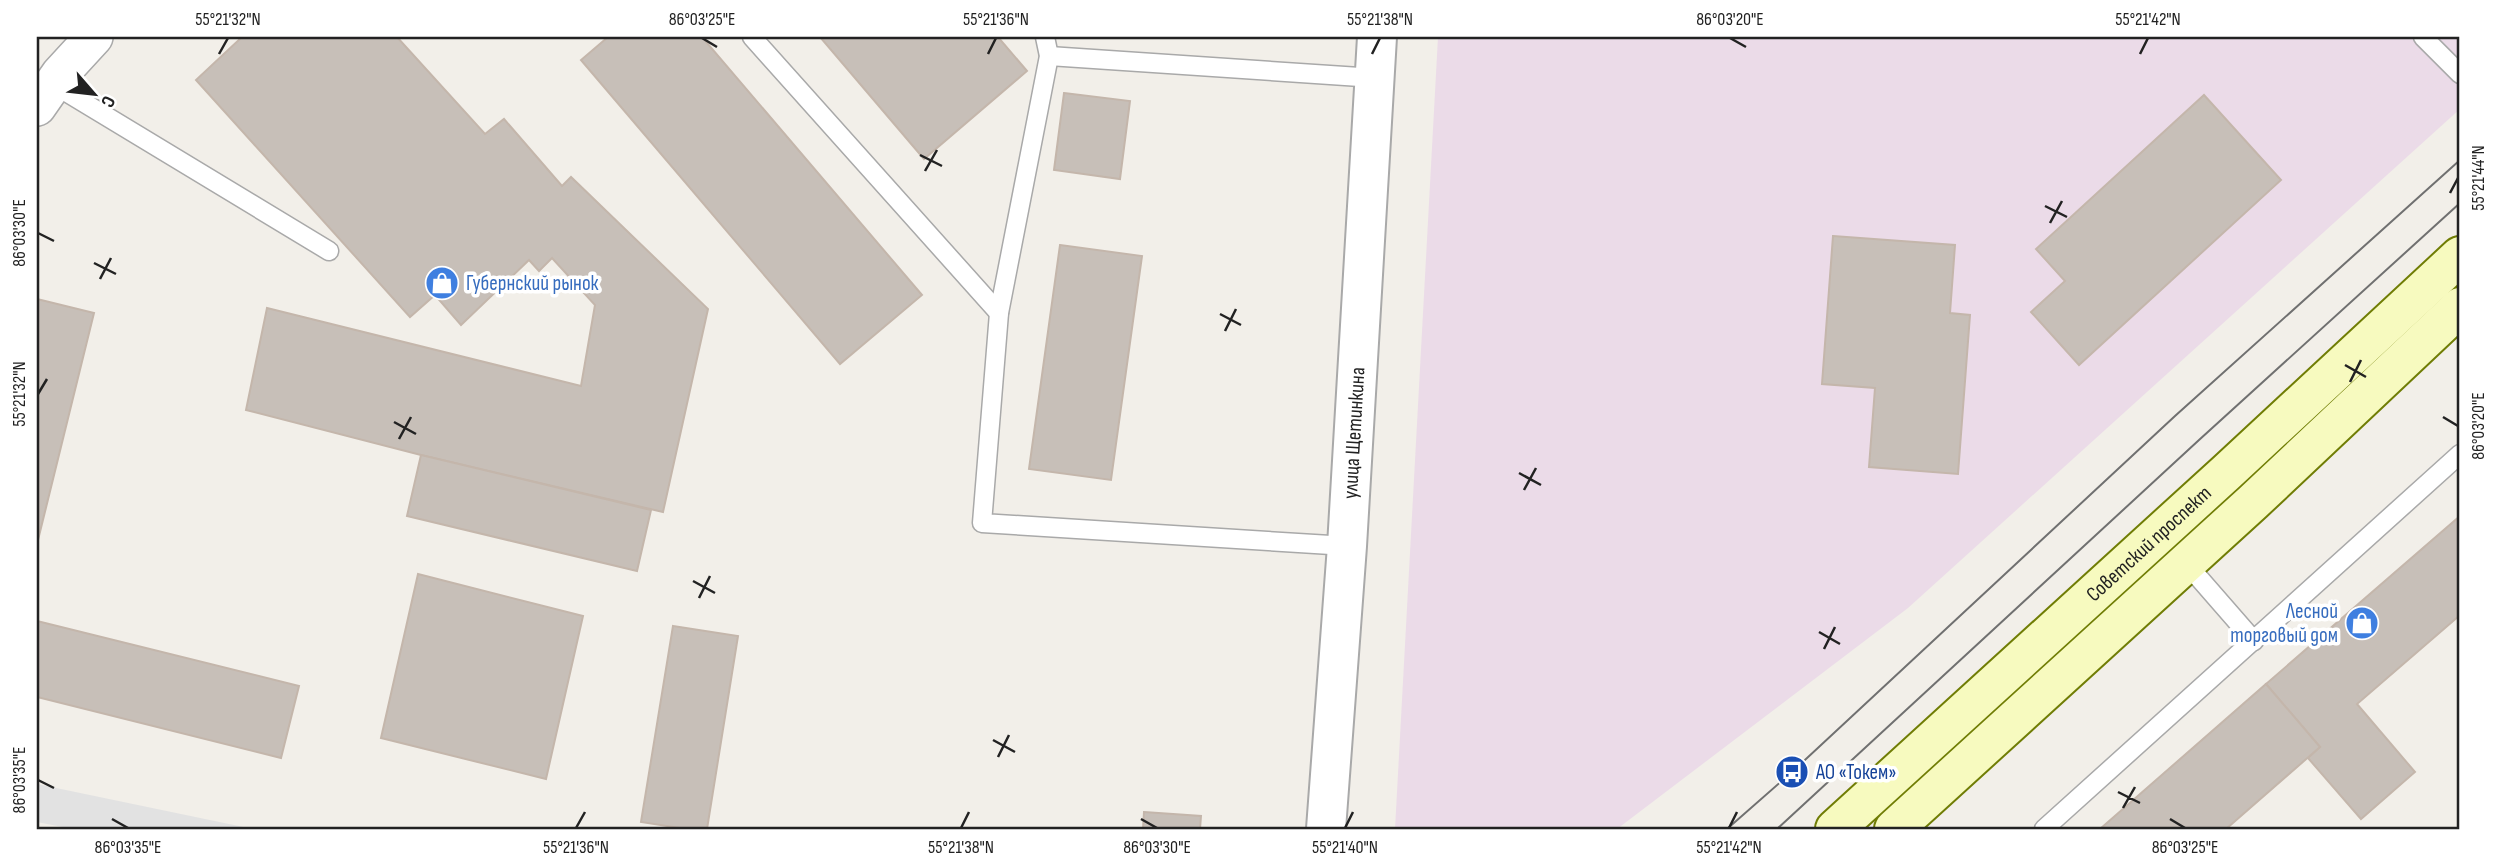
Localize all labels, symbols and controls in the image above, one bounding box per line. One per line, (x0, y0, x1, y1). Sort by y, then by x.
text: 55°21'32"N (195, 9, 261, 30)
text: 86°03'25"E (669, 9, 735, 30)
text: 55°21'36"N (963, 9, 1029, 30)
text: 55°21'38"N (1347, 9, 1413, 30)
text: 86°03'20"E (1696, 9, 1764, 30)
text: 55°21'42"N (2115, 9, 2181, 30)
north arrow (60, 60, 130, 130)
text: С (95, 92, 120, 111)
text: 55°21'44"N (2468, 145, 2489, 211)
text: 86°03'30"E (9, 199, 30, 267)
shop icon: Губернский рынок (423, 264, 461, 302)
place label: Губернский рынок (466, 271, 599, 296)
text: 55°21'32"N (9, 361, 30, 427)
street label: улица Щетинкина (1338, 366, 1371, 500)
text: 86°03'20"E (2468, 392, 2489, 460)
street label: Советский проспект (2081, 481, 2216, 607)
place label: Лесной торговый дом (2230, 599, 2338, 648)
shop icon: Лесной торговый дом (2343, 604, 2381, 642)
text: 86°03'35"E (9, 747, 30, 813)
bus stop icon: АО «Токем» (1773, 753, 1811, 791)
place label: АО «Токем» (1815, 760, 1897, 785)
text: 86°03'35"E (95, 837, 161, 858)
text: 55°21'36"N (543, 837, 609, 858)
text: 55°21'38"N (928, 837, 994, 858)
text: 86°03'30"E (1123, 837, 1191, 858)
text: 55°21'40"N (1312, 837, 1378, 858)
text: 55°21'42"N (1696, 837, 1762, 858)
text: 86°03'25"E (2152, 837, 2218, 858)

